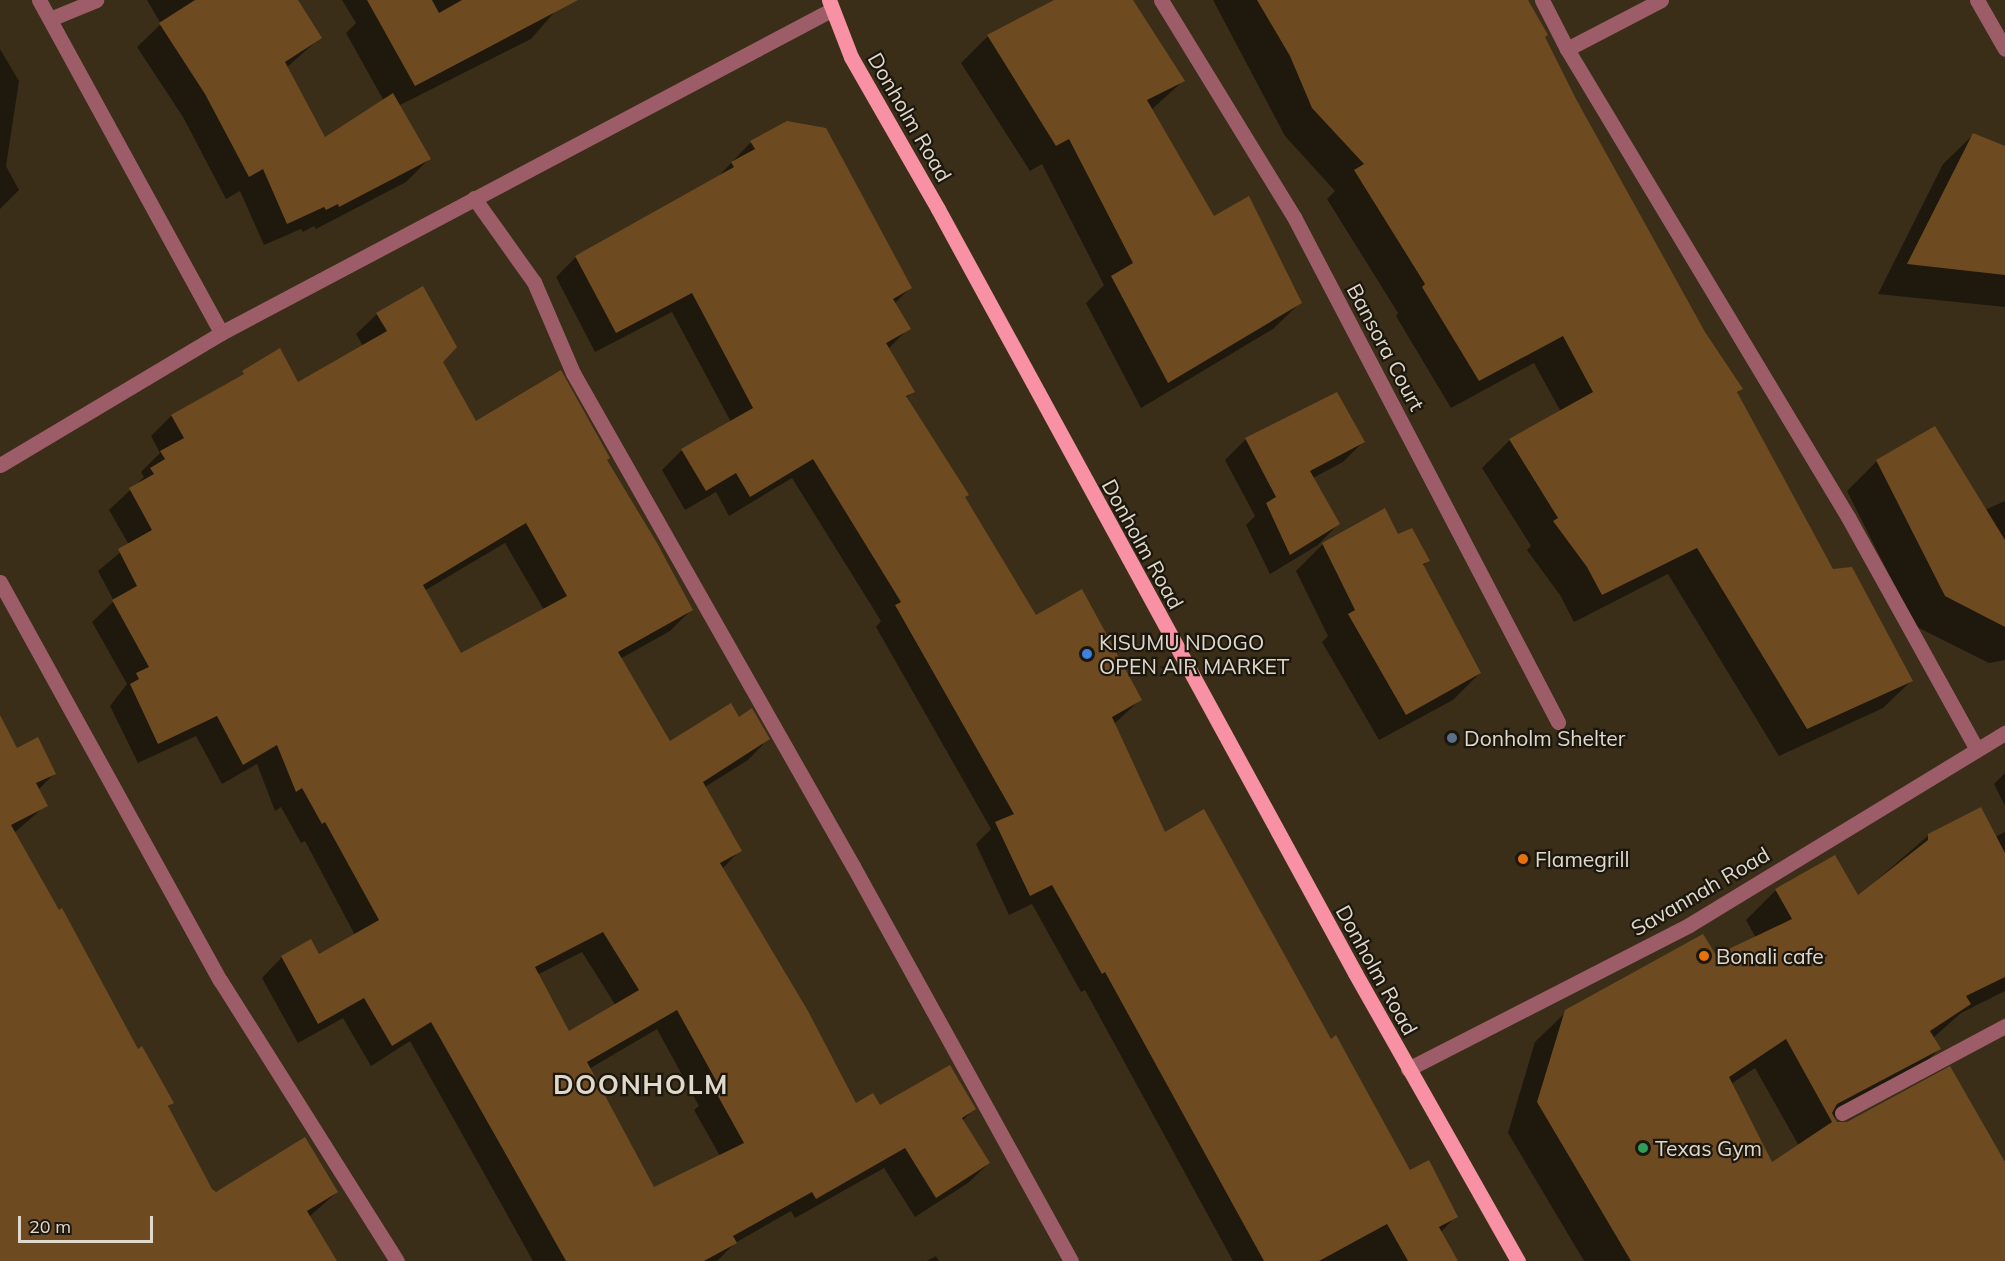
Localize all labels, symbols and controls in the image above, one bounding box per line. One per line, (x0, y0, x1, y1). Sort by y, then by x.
street label: Donholm Road (863, 48, 957, 186)
street label: Bansora Court (1342, 279, 1430, 415)
street label: Donholm Road (1097, 475, 1189, 613)
place label: KISUMU NDOGO OPEN AIR MARKET (1099, 629, 1289, 679)
marker: KISUMU NDOGO OPEN AIR MARKET (1080, 647, 1094, 661)
place label: Donholm Shelter (1464, 725, 1625, 751)
marker: Donholm Shelter (1445, 731, 1459, 745)
street label: Savannah Road (1626, 841, 1774, 941)
place label: Flamegrill (1535, 846, 1630, 872)
marker: Flamegrill (1516, 852, 1530, 866)
street label: Donholm Road (1331, 901, 1423, 1039)
place label: Bonali cafe (1716, 943, 1824, 969)
marker: Bonali cafe (1697, 949, 1711, 963)
district label: DOONHOLM (553, 1069, 729, 1101)
place label: Texas Gym (1655, 1135, 1762, 1161)
marker: Texas Gym (1636, 1141, 1650, 1155)
scale bar (21, 1204, 156, 1242)
text: 20 m (29, 1215, 71, 1238)

